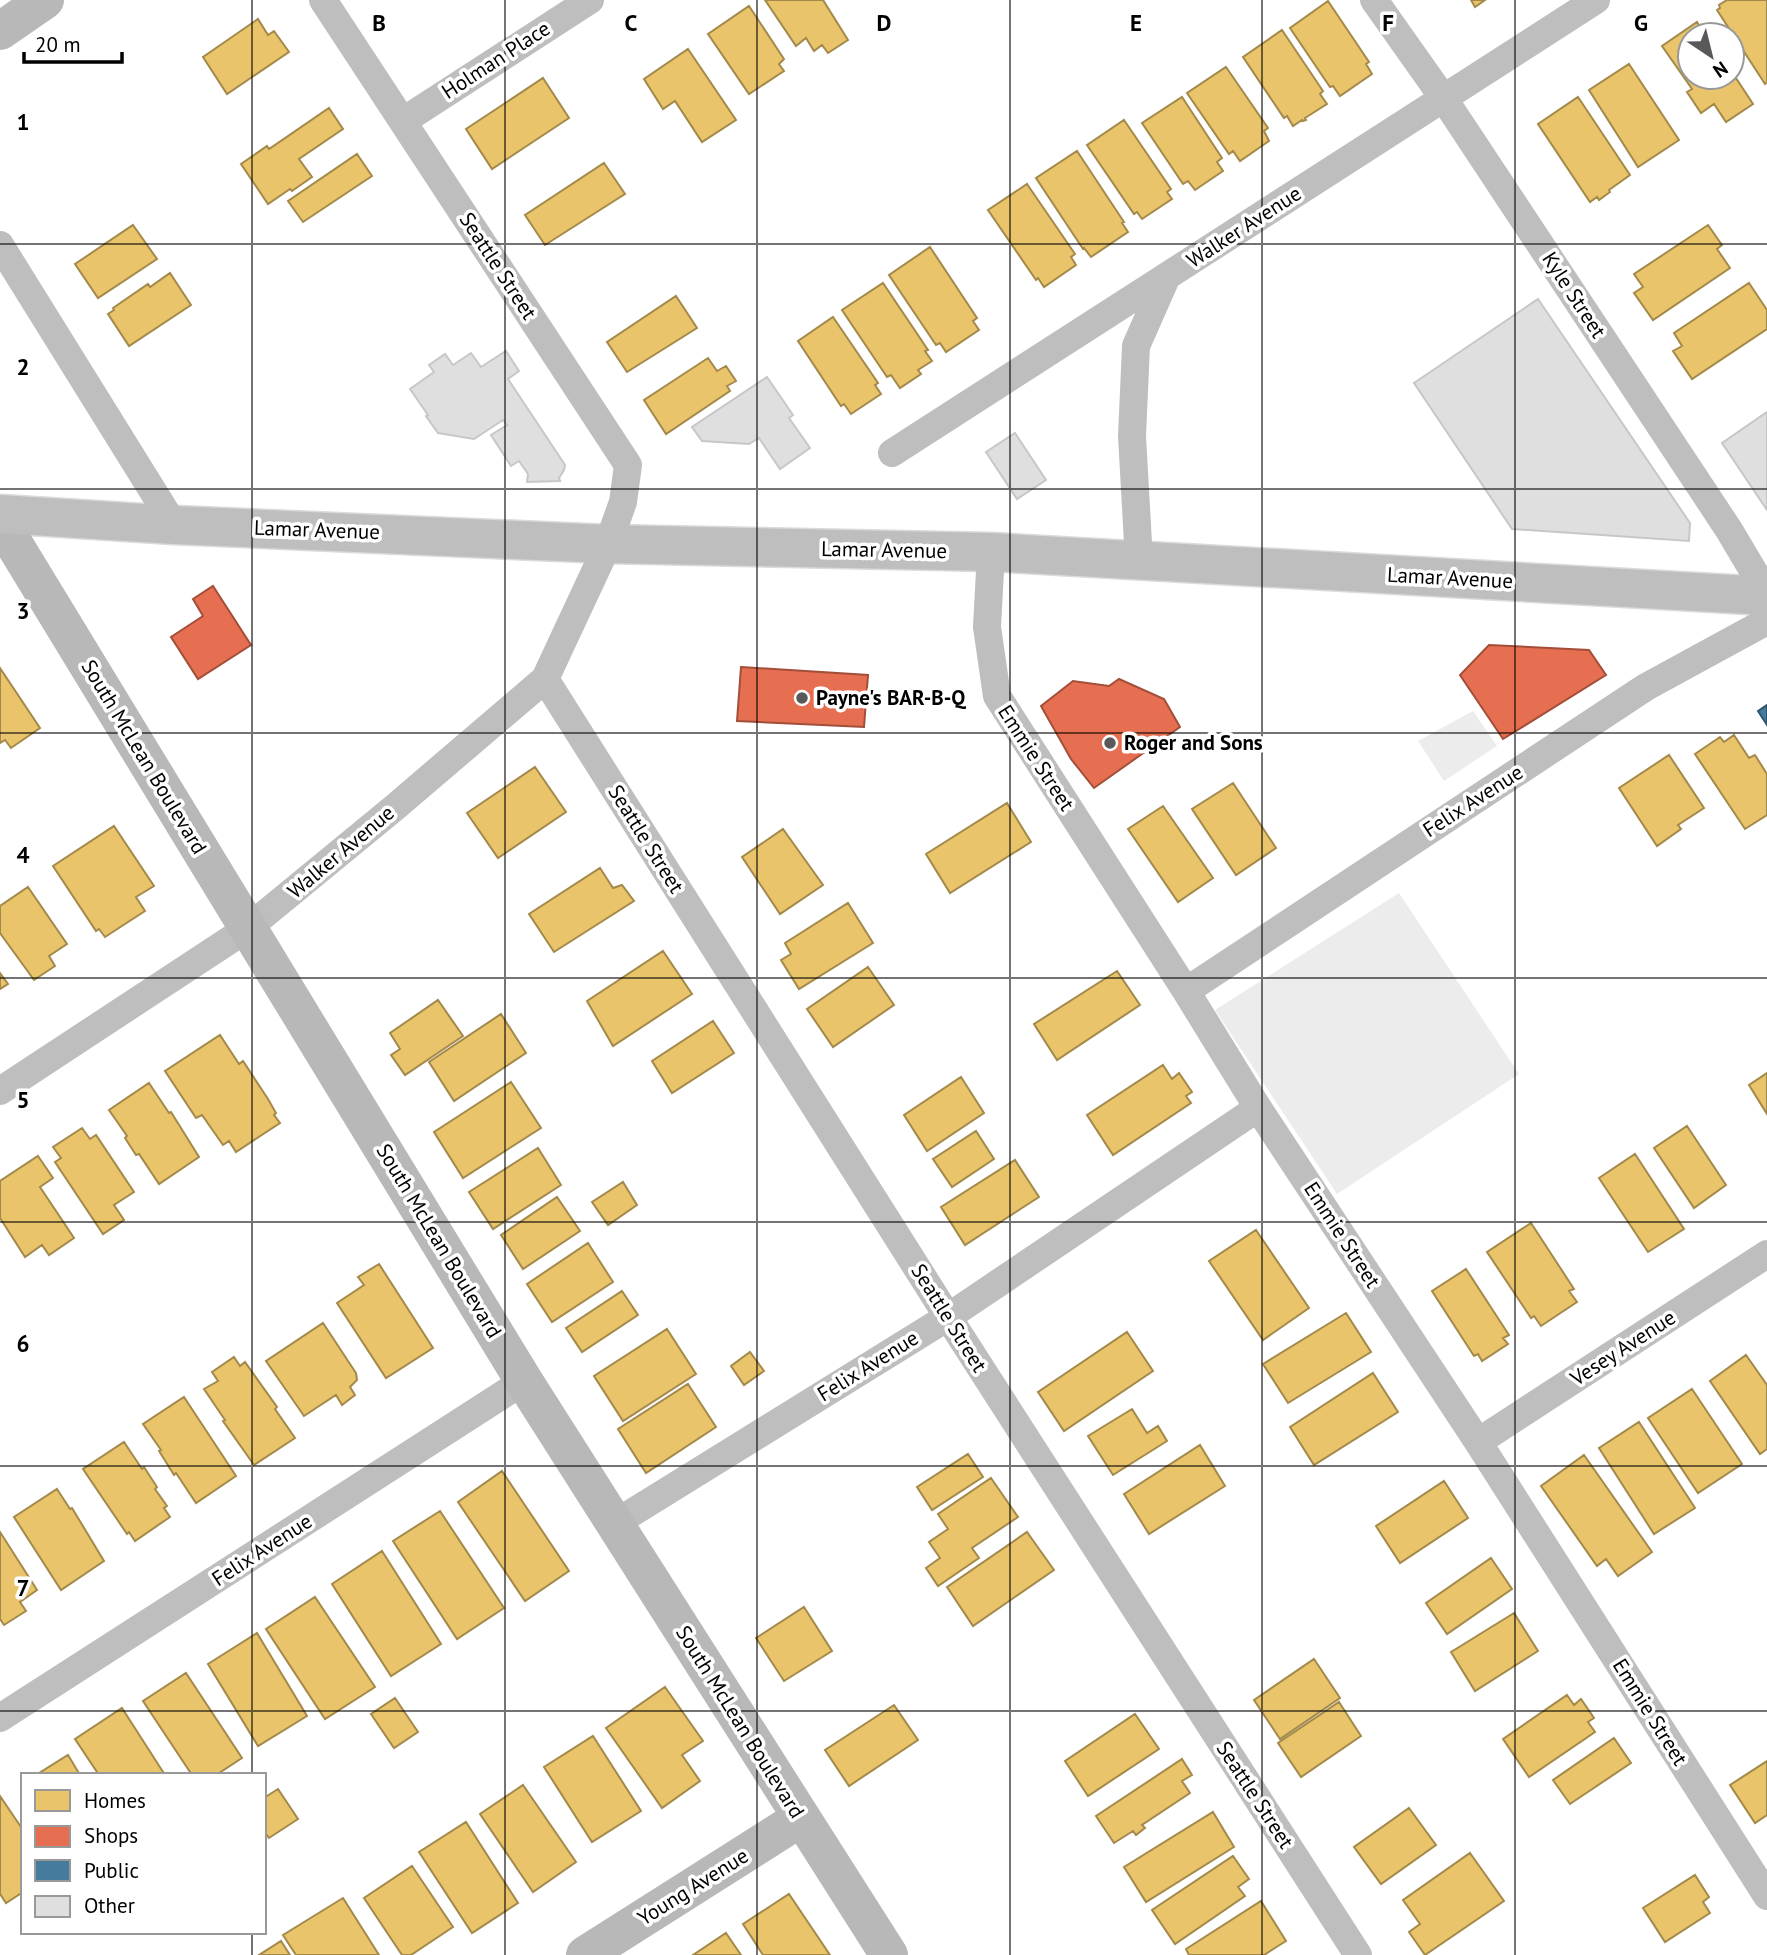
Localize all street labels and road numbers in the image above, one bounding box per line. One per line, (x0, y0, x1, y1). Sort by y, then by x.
street label: Holman Place (436, 14, 555, 105)
street label: Walker Avenue (1181, 180, 1306, 274)
street label: Seattle Street (454, 207, 543, 324)
street label: Kyle Street (1537, 246, 1612, 343)
street label: Lamar Avenue (254, 514, 380, 545)
street label: Lamar Avenue (821, 535, 947, 564)
street label: Lamar Avenue (1386, 561, 1514, 594)
street label: South McLean Boulevard (76, 655, 213, 859)
street label: Emmie Street (992, 700, 1081, 816)
street label: Felix Avenue (1418, 758, 1528, 843)
street label: Seattle Street (603, 780, 690, 898)
street label: Walker Avenue (282, 799, 400, 904)
street label: South McLean Boulevard (371, 1139, 508, 1343)
street label: Emmie Street (1298, 1177, 1387, 1293)
street label: Seattle Street (906, 1259, 993, 1377)
street label: Vesey Avenue (1564, 1304, 1680, 1392)
street label: Felix Avenue (812, 1324, 923, 1407)
street label: Felix Avenue (207, 1507, 317, 1592)
street label: South McLean Boulevard (670, 1620, 811, 1823)
street label: Emmie Street (1607, 1653, 1694, 1770)
street label: Seattle Street (1211, 1736, 1300, 1853)
street label: Young Avenue (632, 1842, 753, 1931)

